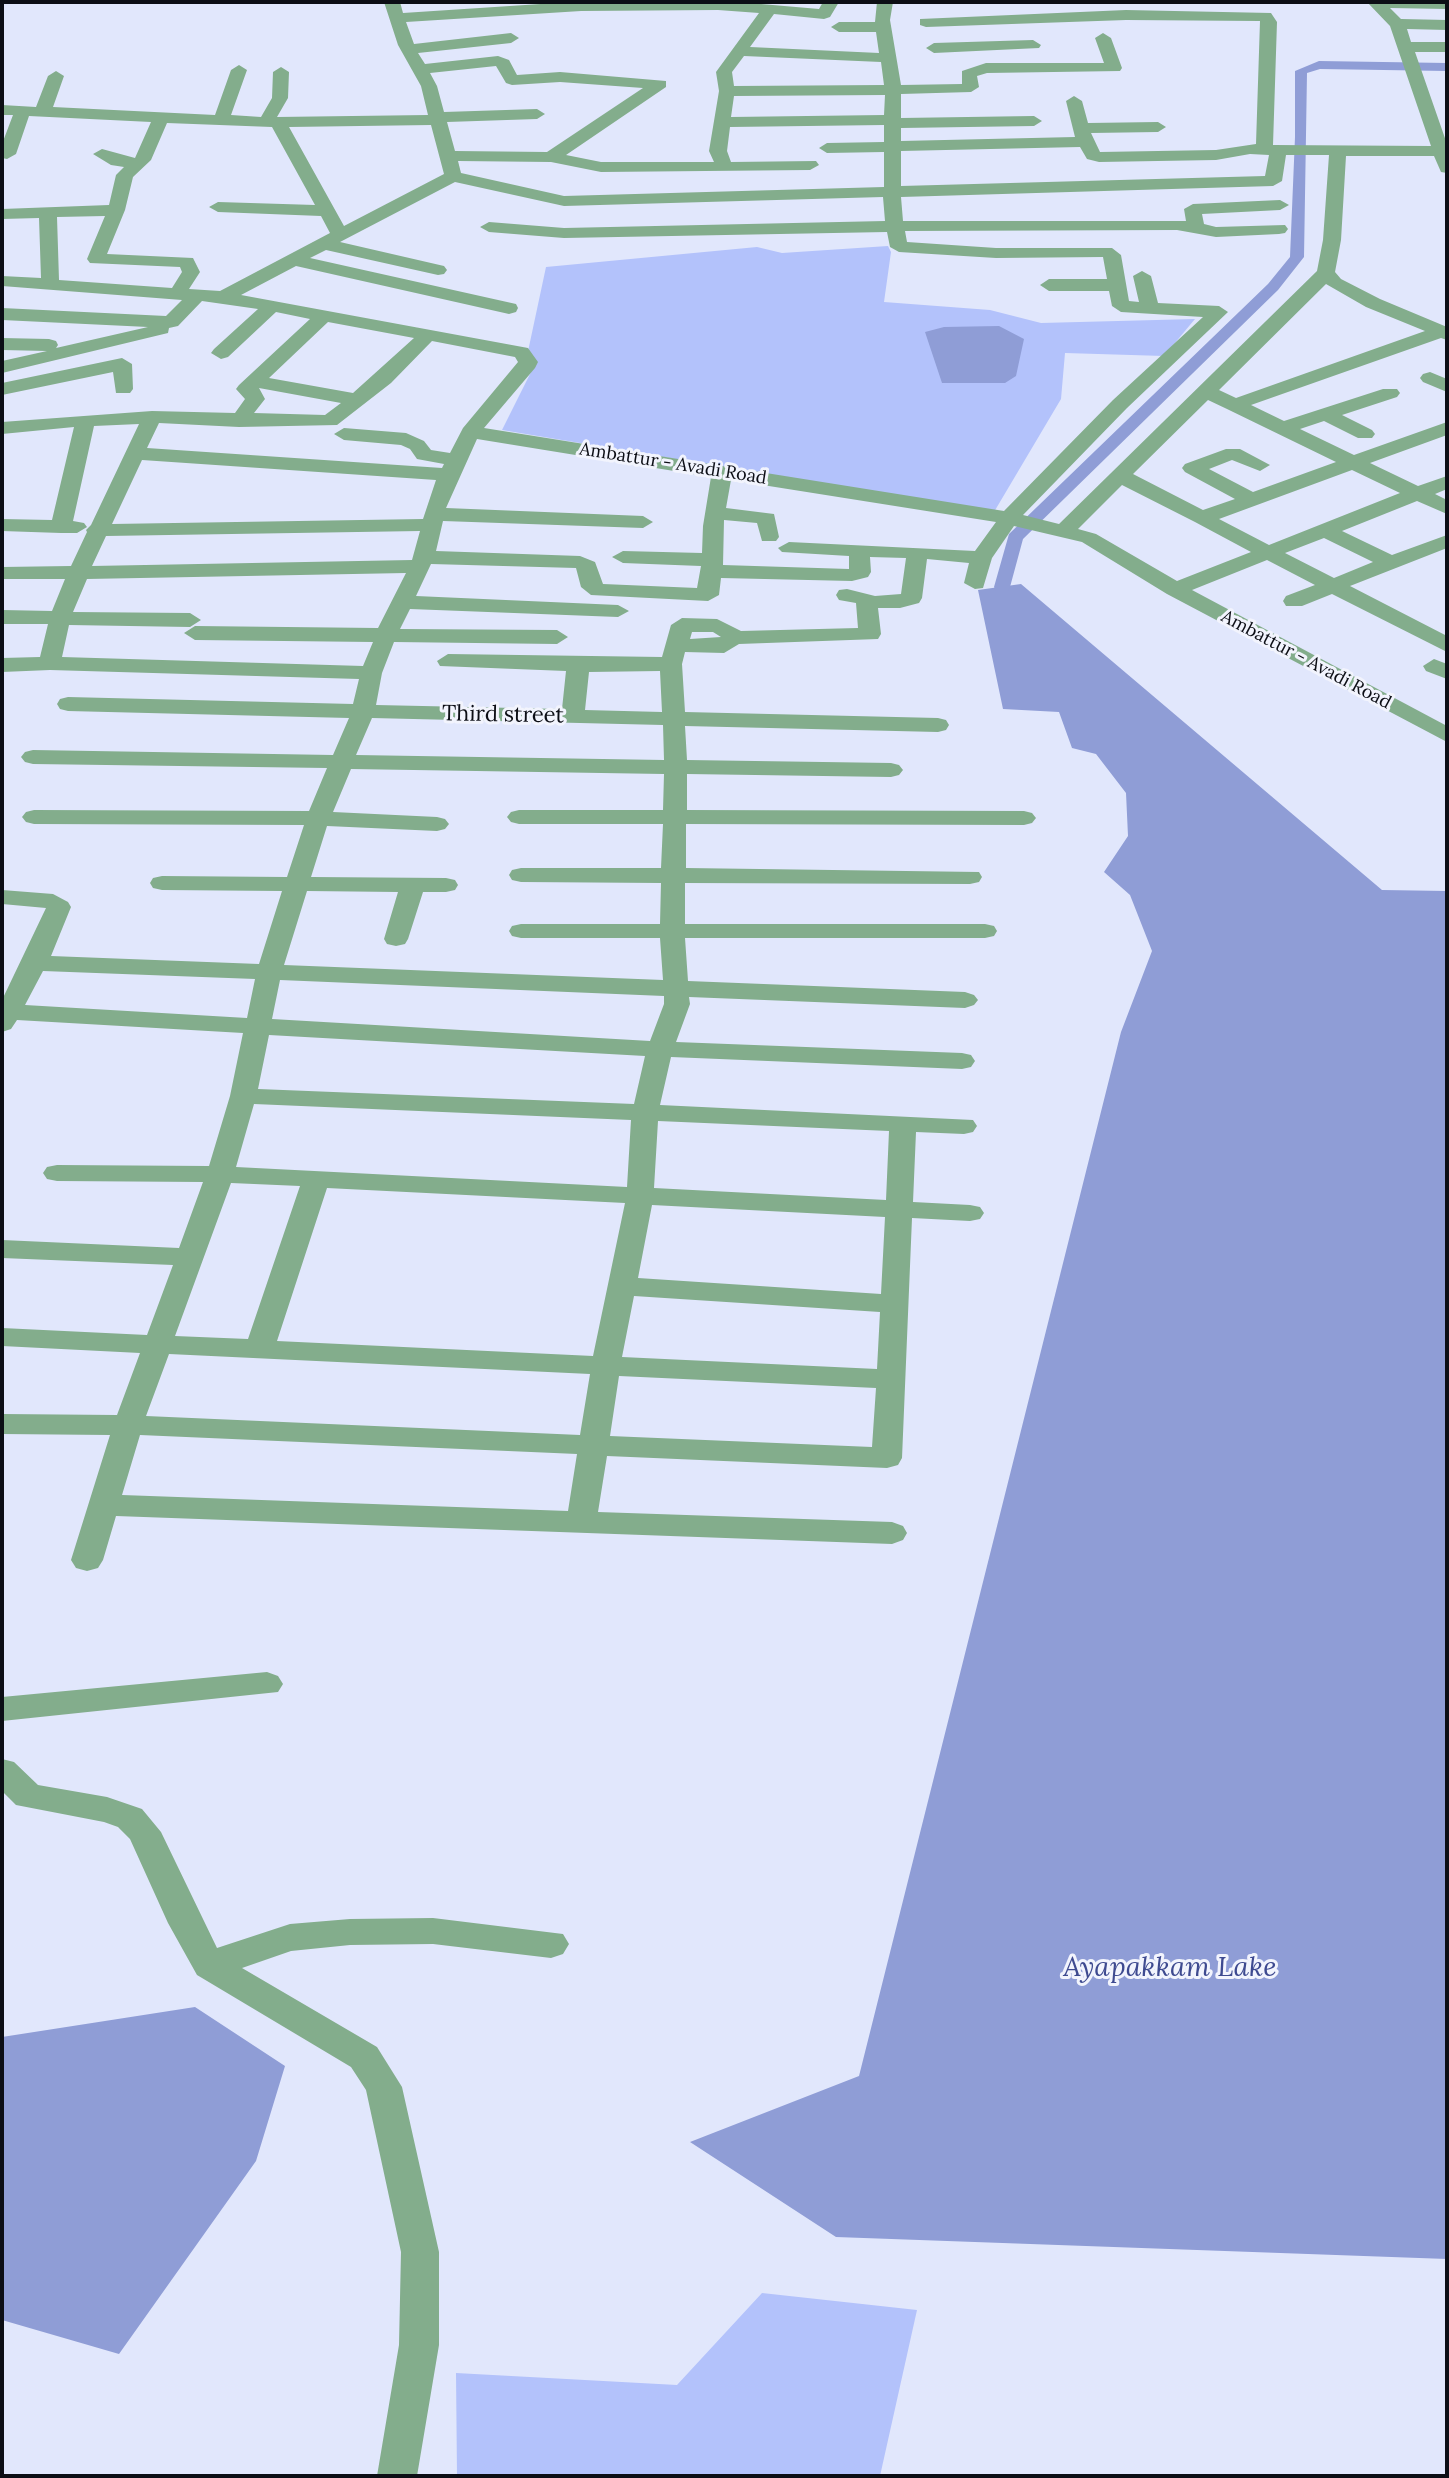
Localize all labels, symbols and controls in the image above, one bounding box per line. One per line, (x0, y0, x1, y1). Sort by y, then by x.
street label: Ambattur - Avadi Road (578, 439, 768, 489)
street label: Ambattur - Avadi Road (1217, 606, 1395, 714)
street label: Third street (442, 701, 564, 729)
water label: Ayapakkam Lake (1063, 1951, 1277, 1985)

